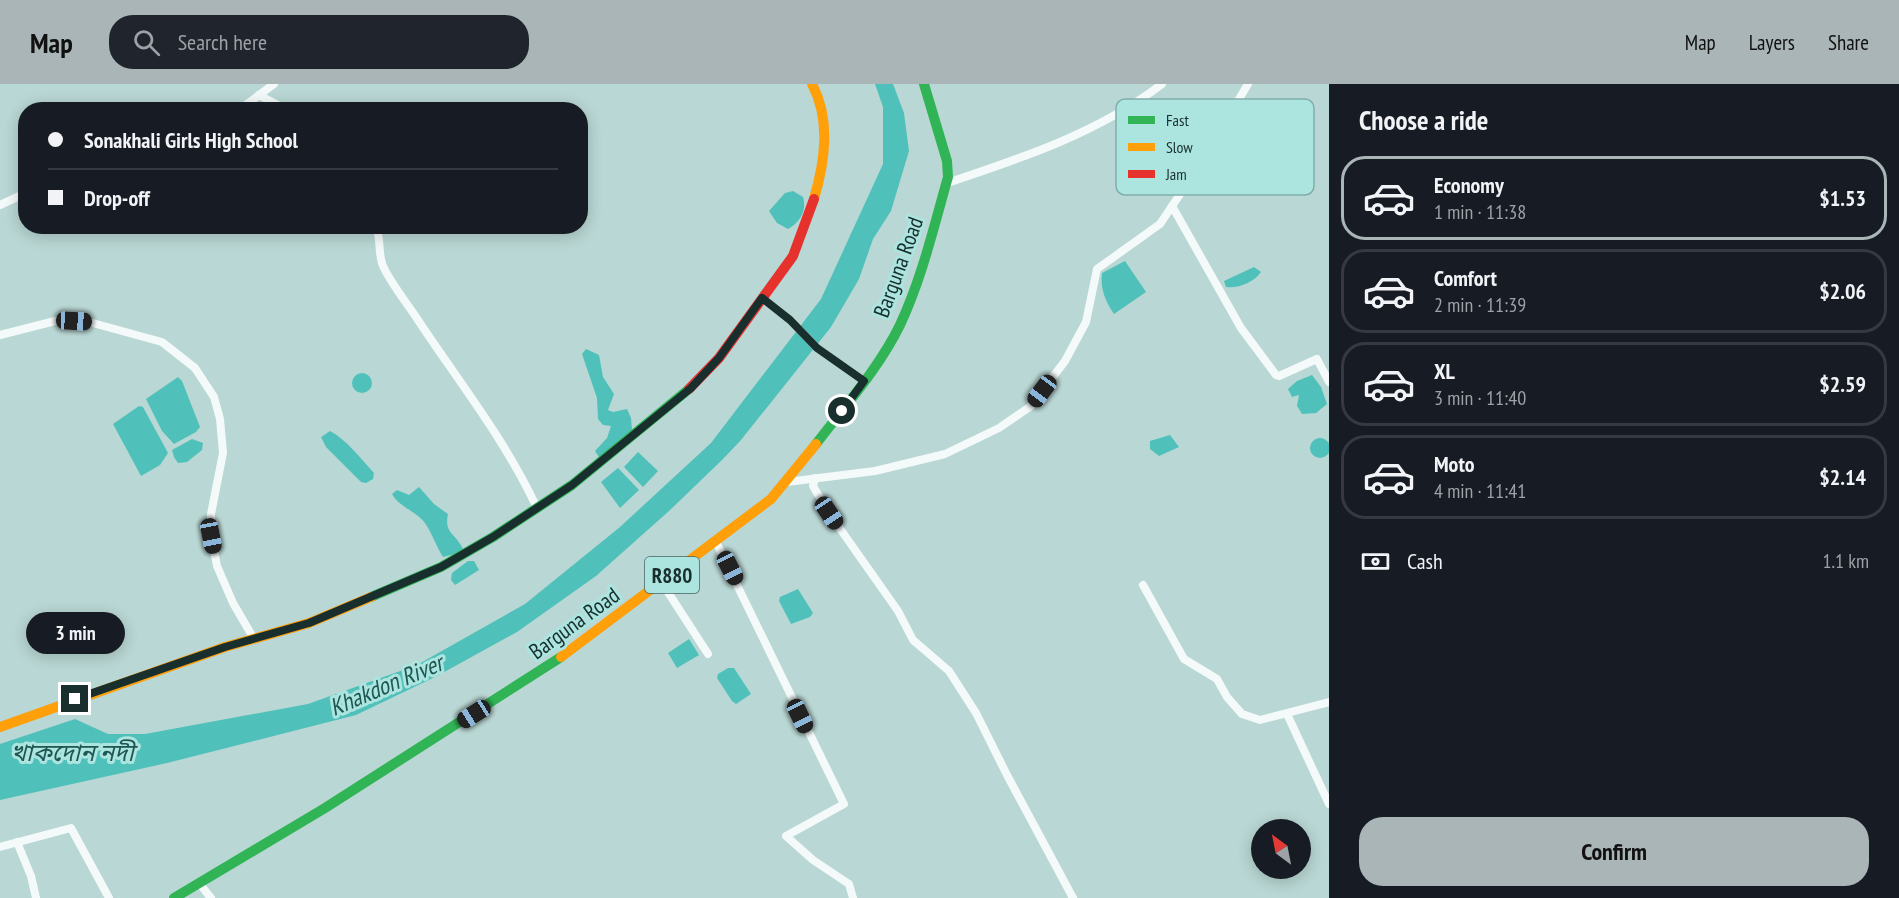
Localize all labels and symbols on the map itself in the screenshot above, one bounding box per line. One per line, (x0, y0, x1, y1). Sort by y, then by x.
legend (1116, 99, 1314, 195)
text: Fast (1166, 110, 1189, 130)
text: Slow (1166, 137, 1193, 157)
text: Jam (1165, 164, 1187, 184)
street label: Barguna Road (867, 213, 929, 321)
car (56, 311, 92, 331)
car (1024, 371, 1060, 411)
route start (828, 397, 855, 424)
car (811, 493, 847, 533)
car (199, 517, 223, 555)
car (714, 548, 746, 588)
road number: R880 (645, 557, 699, 593)
street label: Barguna Road (523, 581, 625, 665)
callout: 3 min (26, 612, 124, 654)
water label: Khakdon River (325, 646, 451, 723)
route end (61, 685, 88, 712)
car (784, 696, 816, 736)
car (454, 697, 494, 731)
water label: খাকদোন নদী (10, 737, 138, 768)
north arrow (1251, 819, 1311, 879)

